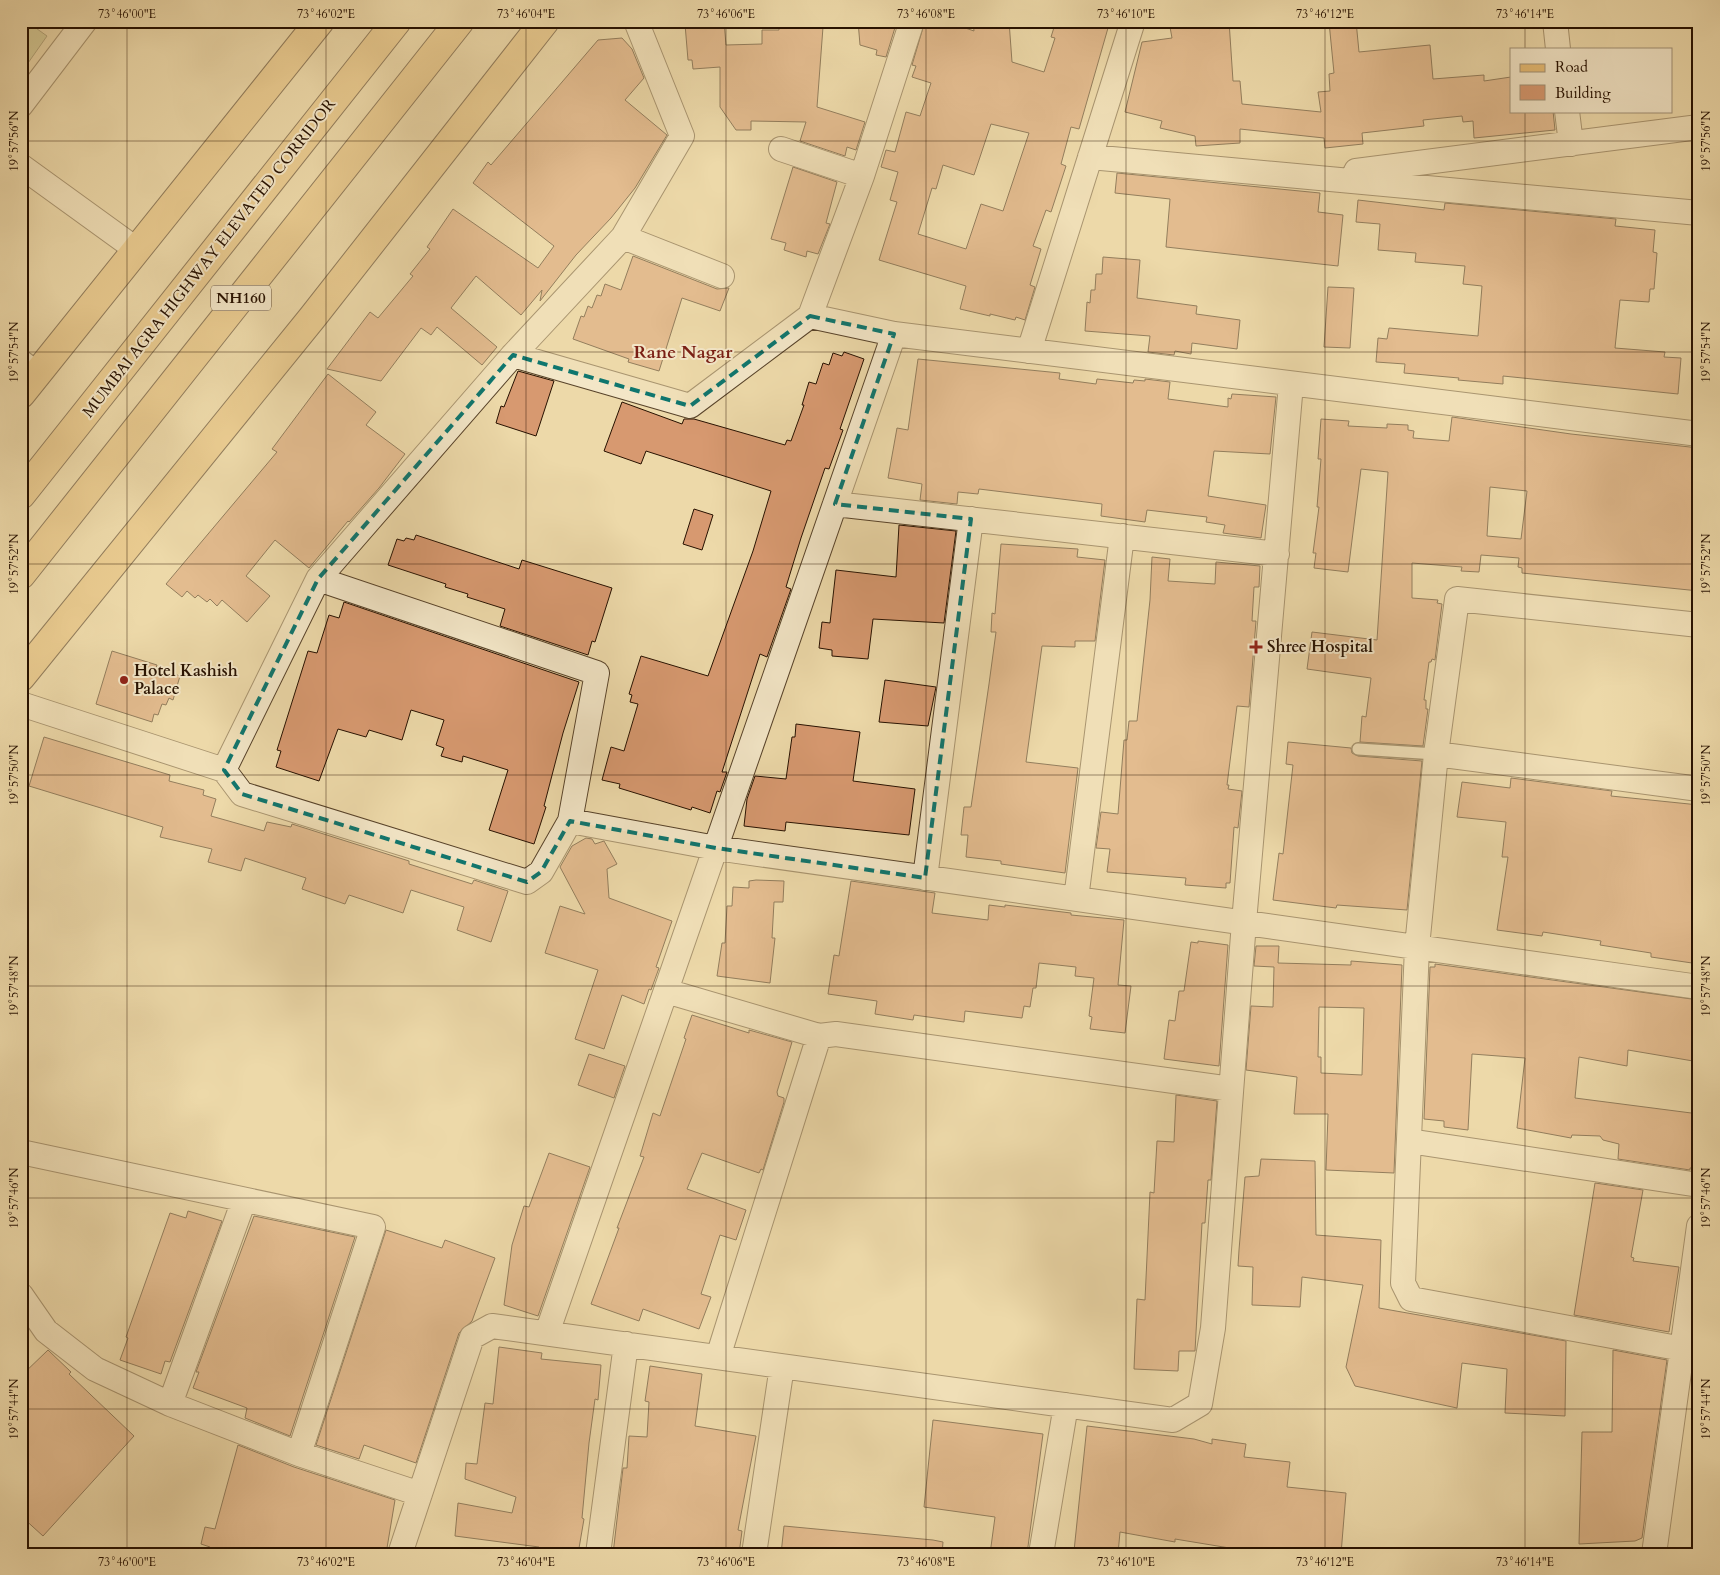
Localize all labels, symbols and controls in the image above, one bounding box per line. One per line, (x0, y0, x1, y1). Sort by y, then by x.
text: 73°46'00"E (98, 6, 156, 22)
text: 73°46'02"E (297, 6, 355, 22)
text: 73°46'04"E (497, 6, 555, 22)
text: 73°46'06"E (697, 6, 755, 22)
text: 73°46'08"E (897, 6, 955, 22)
text: 73°46'10"E (1097, 6, 1155, 22)
text: 73°46'12"E (1296, 6, 1354, 22)
text: 73°46'14"E (1496, 6, 1554, 22)
legend (1510, 48, 1672, 112)
text: Road (1555, 57, 1588, 77)
text: Building (1555, 83, 1611, 103)
street label: MUMBAI AGRA HIGHWAY ELEVATED CORRIDOR (77, 94, 341, 422)
text: 19°57'56"N (6, 110, 22, 171)
text: 19°57'56"N (1698, 110, 1714, 171)
road number: NH160 (211, 286, 271, 310)
text: 19°57'54"N (6, 321, 22, 382)
text: 19°57'54"N (1698, 321, 1714, 382)
district label: Rane Nagar (634, 340, 733, 365)
text: 19°57'52"N (6, 533, 22, 594)
text: 19°57'52"N (1698, 533, 1714, 594)
place label: Shree Hospital (1267, 636, 1373, 658)
marker: Shree Hospital (1249, 640, 1263, 654)
place label: Hotel Kashish Palace (134, 660, 238, 700)
marker: Hotel Kashish Palace (118, 674, 130, 686)
text: 19°57'50"N (6, 744, 22, 805)
text: 19°57'50"N (1698, 744, 1714, 805)
text: 19°57'48"N (6, 955, 22, 1016)
text: 19°57'48"N (1698, 955, 1714, 1016)
text: 19°57'46"N (6, 1167, 22, 1228)
text: 19°57'46"N (1698, 1167, 1714, 1228)
text: 19°57'44"N (6, 1378, 22, 1439)
text: 19°57'44"N (1698, 1378, 1714, 1439)
text: 73°46'00"E (98, 1554, 156, 1570)
text: 73°46'02"E (297, 1554, 355, 1570)
text: 73°46'04"E (497, 1554, 555, 1570)
text: 73°46'06"E (697, 1554, 755, 1570)
text: 73°46'08"E (897, 1554, 955, 1570)
text: 73°46'10"E (1097, 1554, 1155, 1570)
text: 73°46'12"E (1296, 1554, 1354, 1570)
text: 73°46'14"E (1496, 1554, 1554, 1570)

